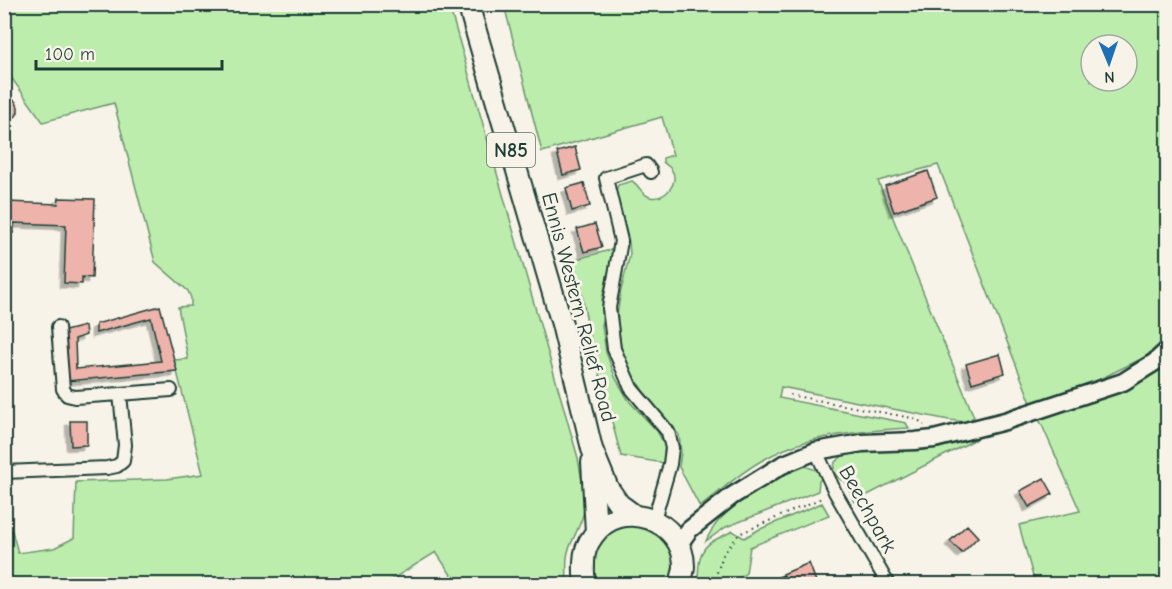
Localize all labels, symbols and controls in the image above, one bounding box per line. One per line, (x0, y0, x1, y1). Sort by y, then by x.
scale bar (36, 33, 222, 71)
north arrow (1079, 33, 1139, 93)
text: 100 m (45, 44, 95, 65)
text: N (1104, 68, 1115, 86)
road number: N85 (487, 133, 535, 167)
street label: Ennis Western Relief Road (537, 190, 621, 424)
street label: Beechpark (834, 461, 902, 557)

